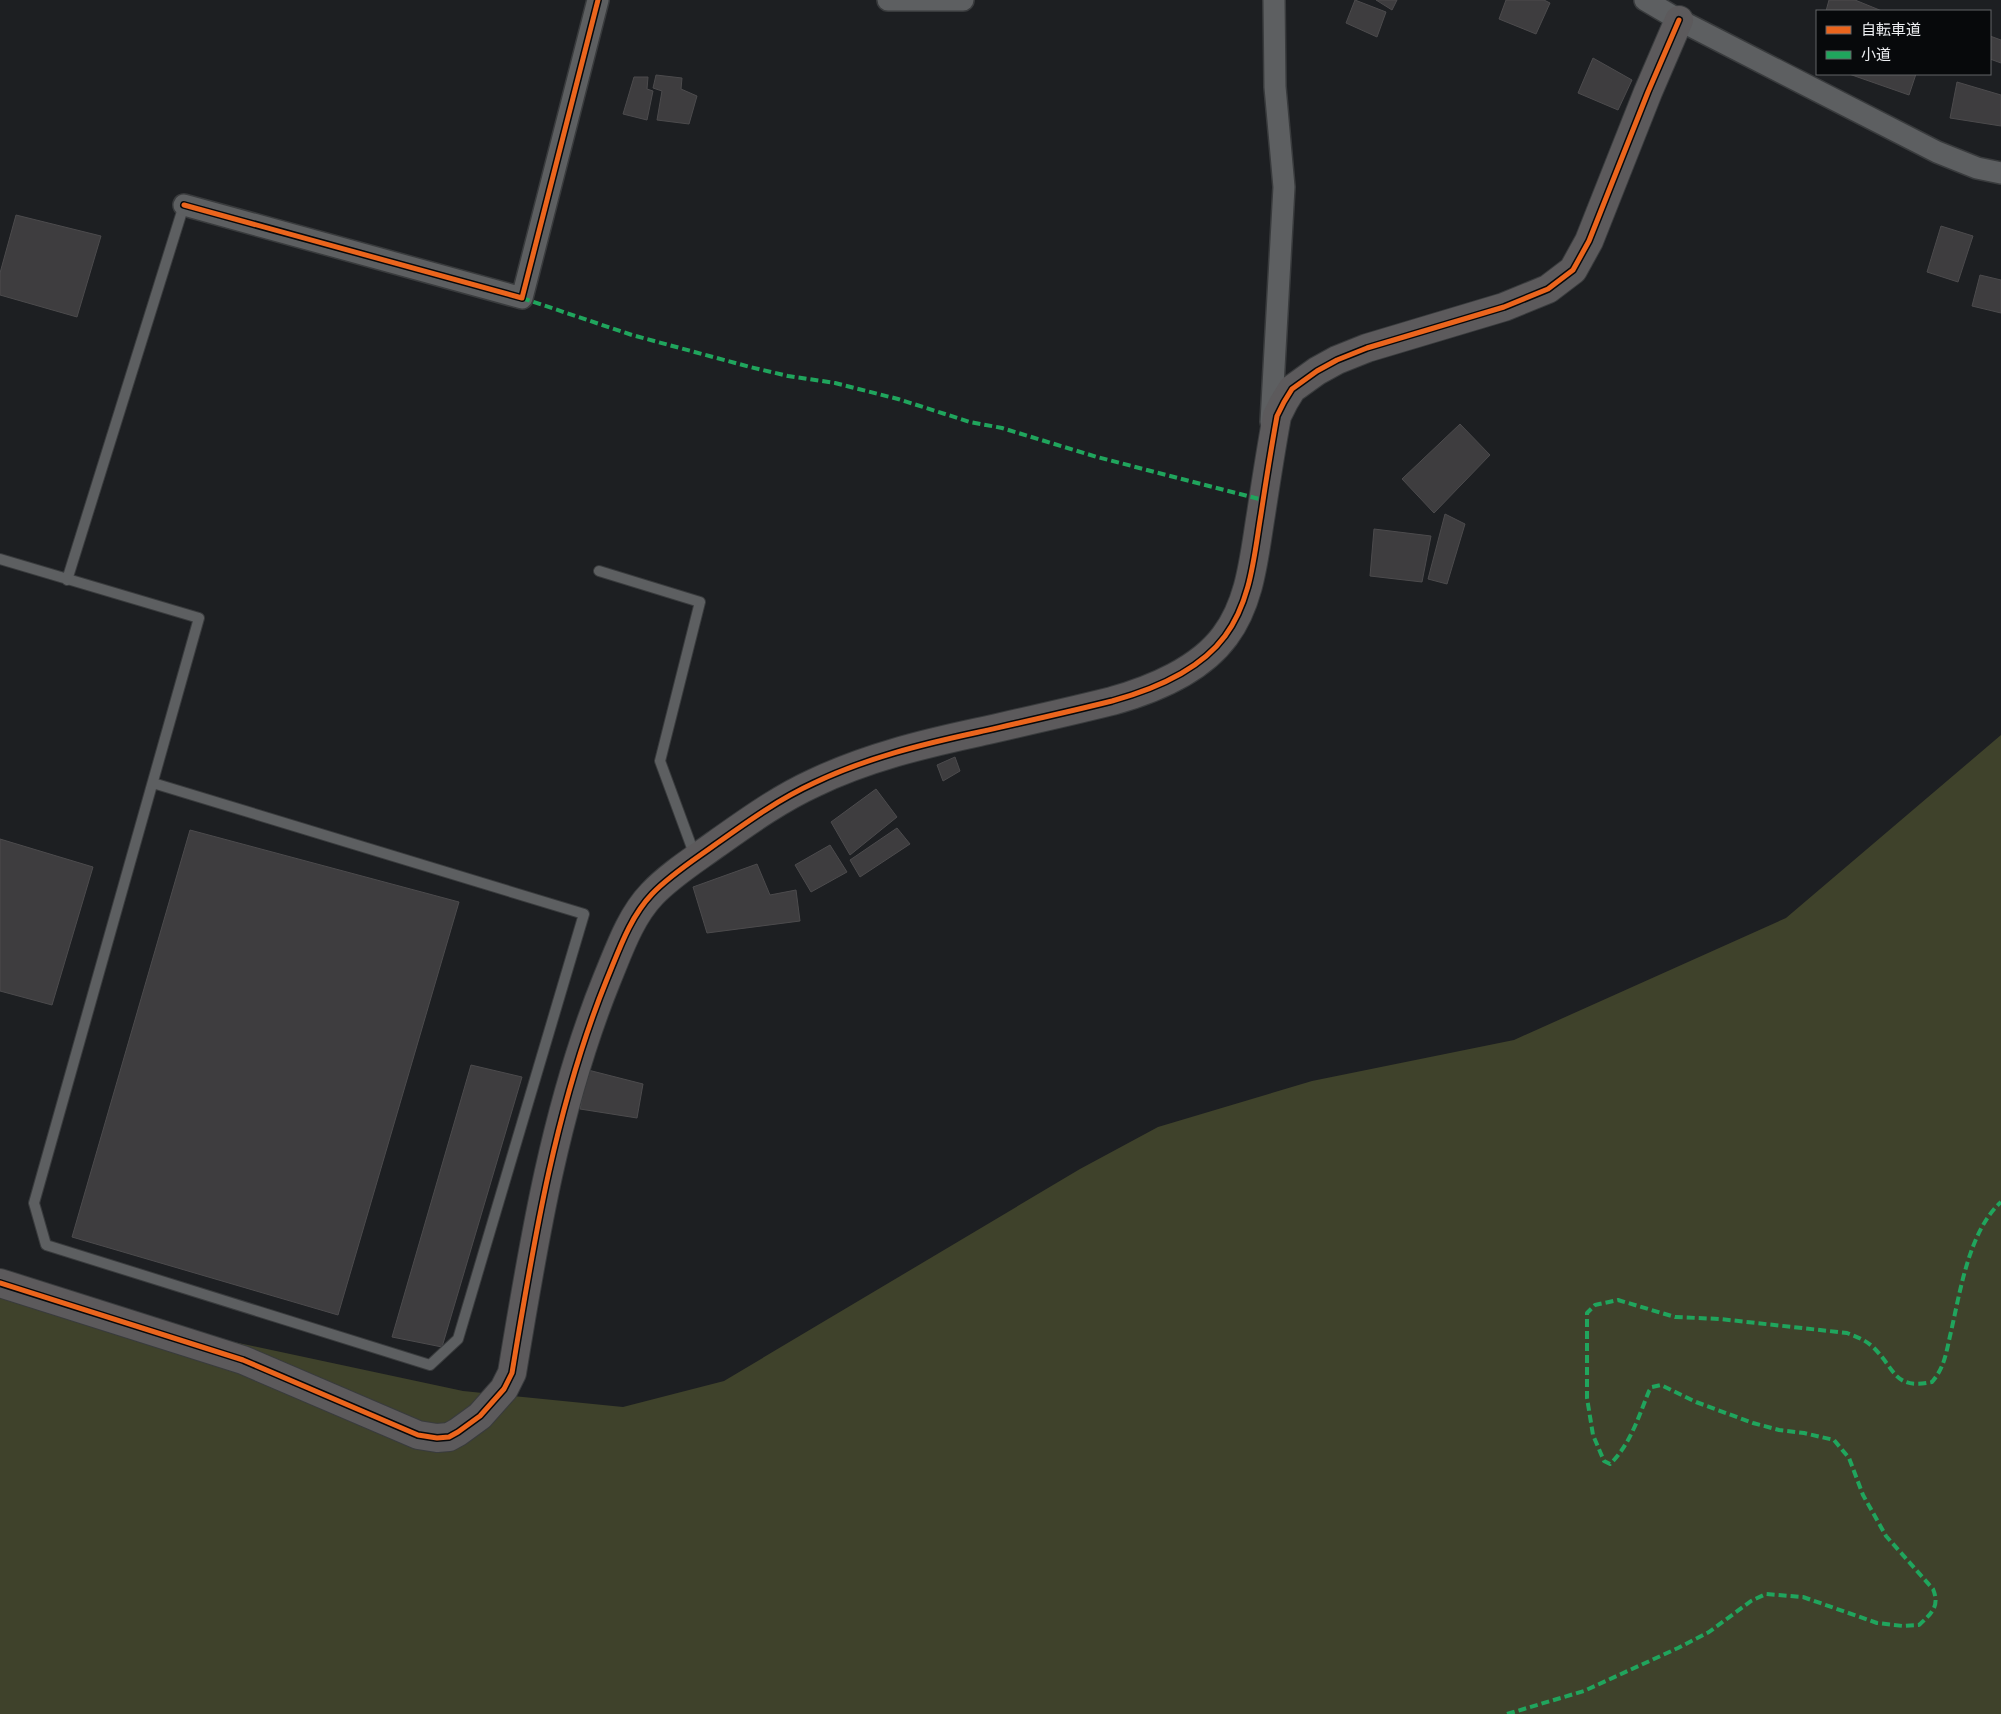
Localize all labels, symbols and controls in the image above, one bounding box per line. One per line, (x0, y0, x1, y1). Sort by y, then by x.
legend (1816, 10, 1991, 75)
text: 自転車道 (1861, 19, 1921, 39)
text: 小道 (1861, 44, 1891, 64)

